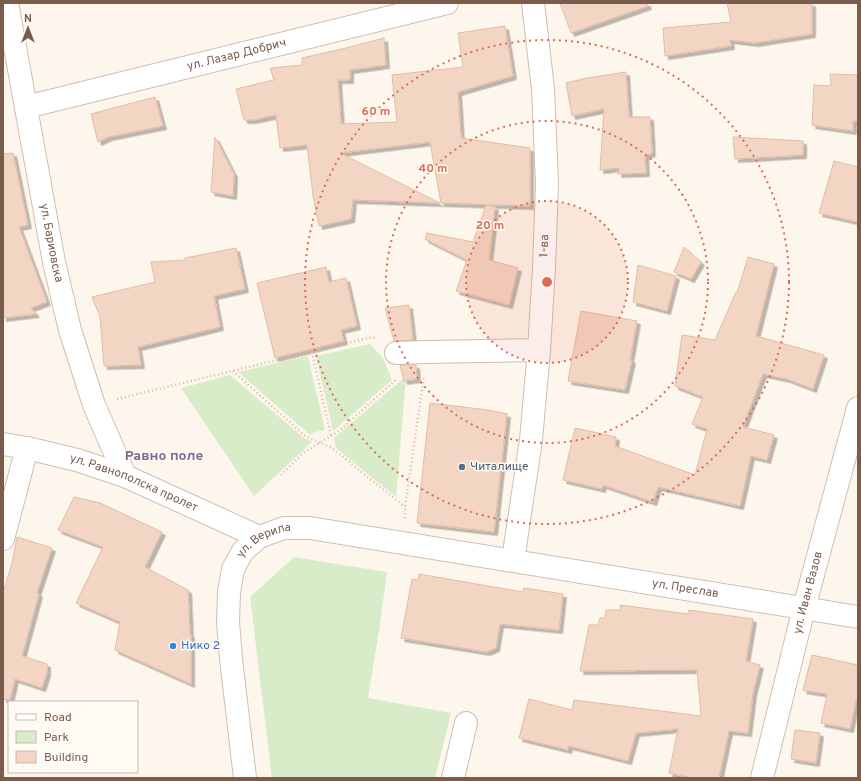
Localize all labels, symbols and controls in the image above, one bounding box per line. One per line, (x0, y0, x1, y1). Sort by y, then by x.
north arrow (8, 8, 48, 48)
text: N (24, 12, 32, 26)
street label: ул. Лазар Добрич (185, 35, 288, 75)
text: 60 m (362, 104, 390, 120)
text: 40 m (418, 161, 448, 177)
street label: ул. Бариовска (36, 202, 67, 284)
text: 20 m (476, 218, 504, 234)
street label: 1-ва (536, 234, 553, 258)
centre of rings (540, 275, 554, 289)
district label: Равно поле (125, 448, 203, 465)
street label: ул. Равнополска пролет (68, 451, 201, 516)
place label: Читалище (470, 459, 528, 475)
marker: Читалище (457, 462, 467, 472)
street label: ул. Верила (233, 520, 291, 561)
street label: ул. Иван Вазов (790, 550, 827, 636)
street label: ул. Преслав (651, 576, 720, 602)
place label: Нико 2 (181, 638, 220, 654)
marker: Нико 2 (168, 641, 178, 651)
legend (8, 701, 138, 773)
text: Road (44, 710, 72, 726)
text: Park (44, 730, 69, 746)
text: Building (44, 750, 88, 766)

